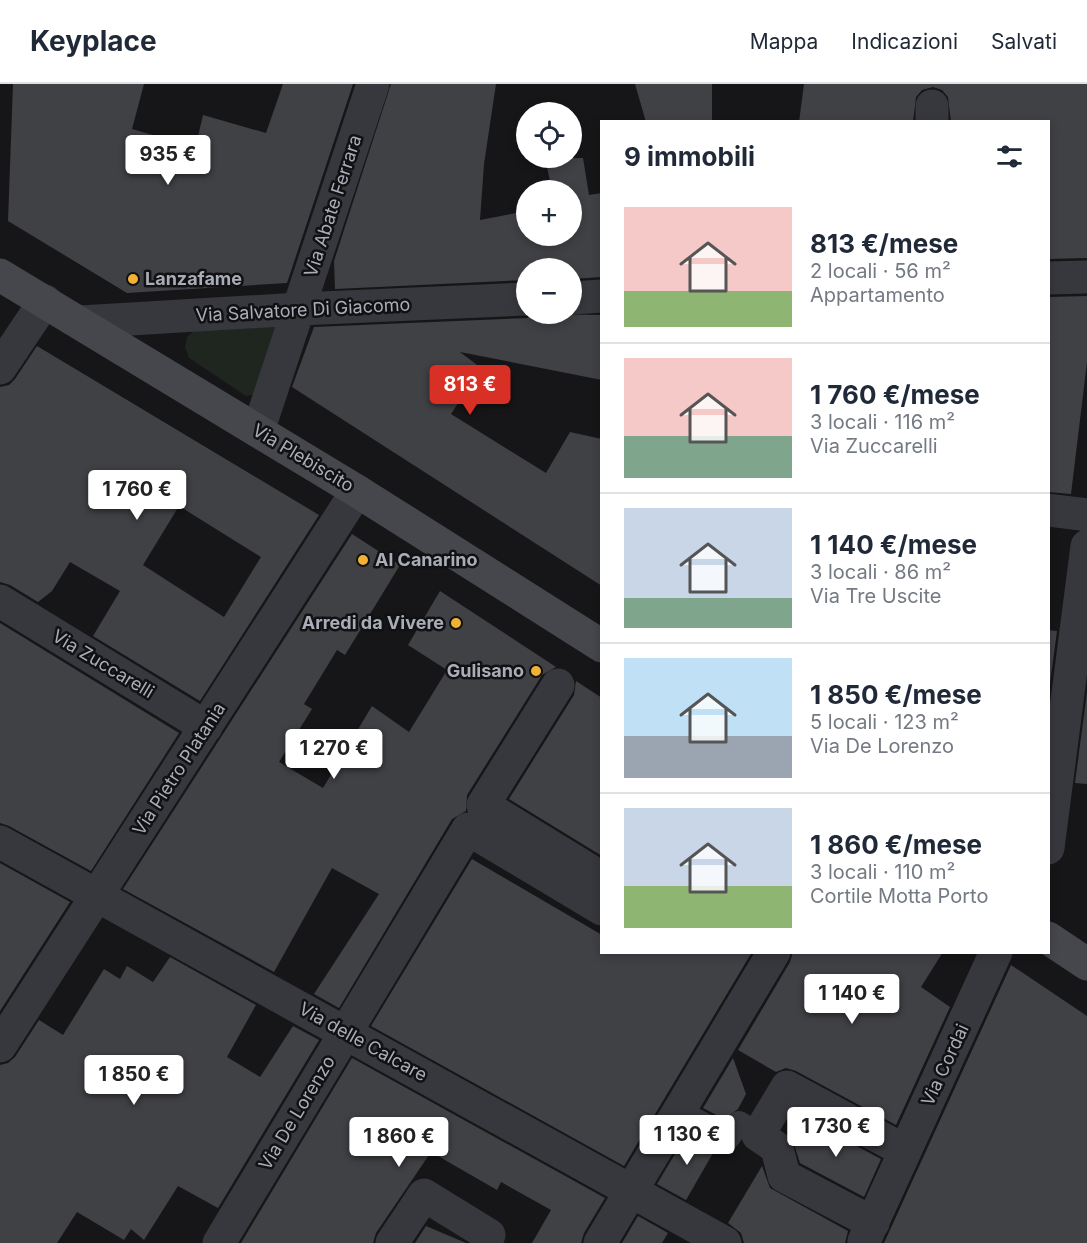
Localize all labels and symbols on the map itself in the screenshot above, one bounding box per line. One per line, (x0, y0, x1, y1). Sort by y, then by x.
street label: Via Abate Ferrara (300, 132, 365, 280)
pin: 935 € (126, 135, 210, 186)
place label: Lanzafame (145, 268, 242, 289)
marker: Lanzafame (126, 272, 140, 286)
street label: Via Salvatore Di Giacomo (195, 293, 411, 326)
pin: 813 € (428, 365, 512, 416)
street label: Via Plebiscito (249, 419, 358, 496)
pin: 1 760 € (82, 470, 192, 521)
place label: Al Canarino (375, 549, 478, 570)
marker: Al Canarino (356, 553, 370, 567)
place label: Arredi da Vivere (302, 612, 444, 633)
marker: Arredi da Vivere (449, 616, 463, 630)
street label: Via Zuccarelli (49, 625, 158, 702)
place label: Gulisano (447, 660, 524, 681)
marker: Gulisano (529, 664, 543, 678)
street label: Via Pietro Platania (128, 699, 229, 839)
pin: 1 270 € (279, 729, 389, 780)
pin: 1 140 € (797, 974, 907, 1025)
street label: Via delle Calcare (296, 998, 431, 1085)
street label: Via Cordai (916, 1021, 973, 1109)
street label: Via De Lorenzo (254, 1052, 339, 1174)
pin: 1 850 € (79, 1055, 189, 1106)
pin: 1 730 € (781, 1107, 891, 1158)
pin: 1 130 € (632, 1115, 742, 1166)
pin: 1 860 € (344, 1117, 454, 1168)

